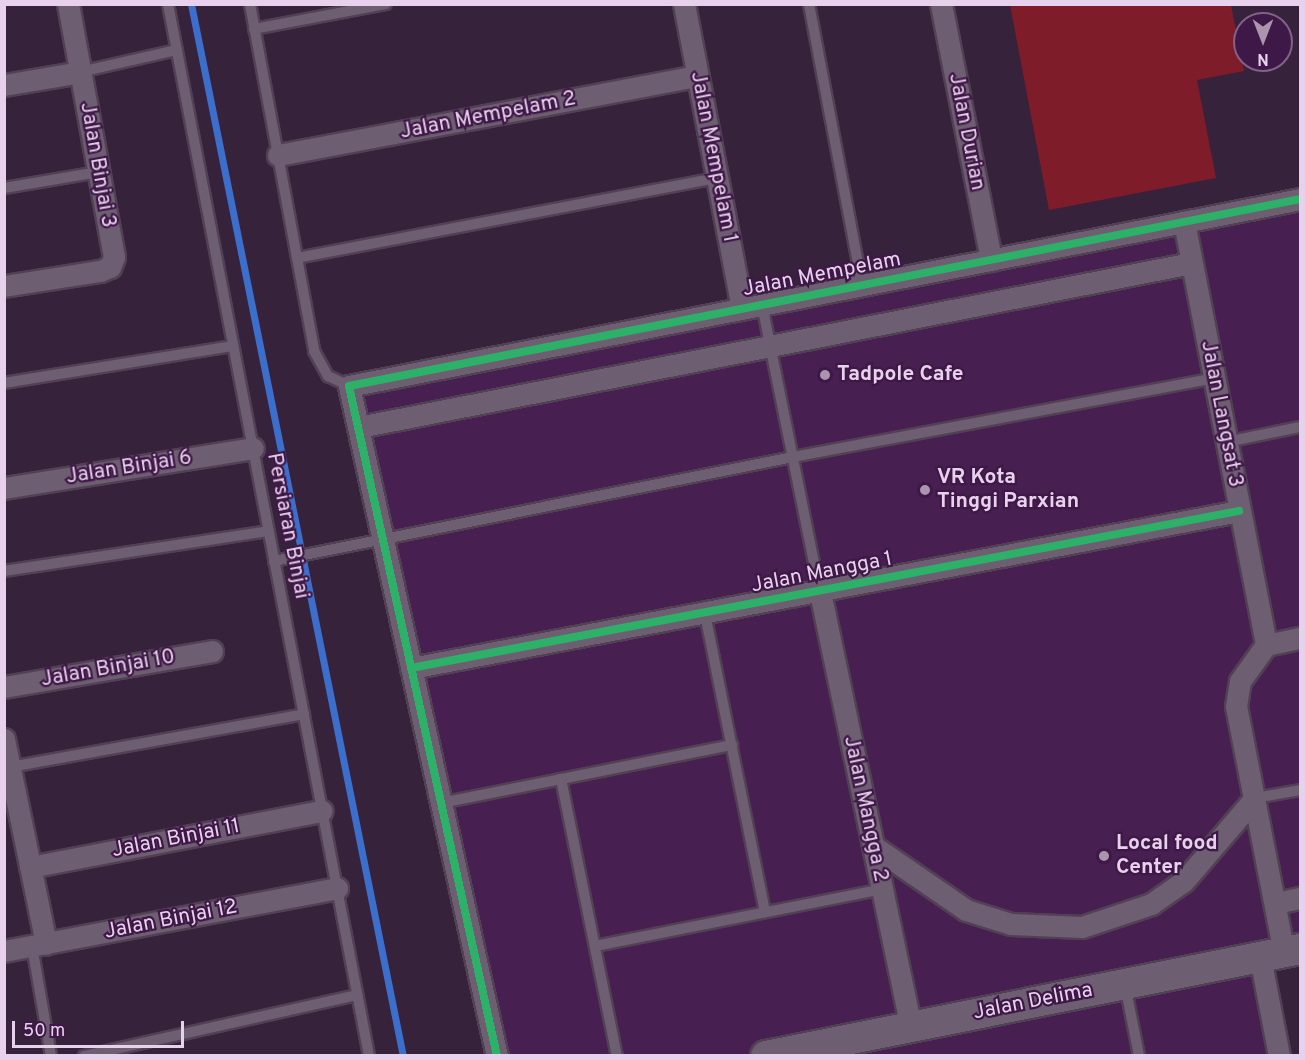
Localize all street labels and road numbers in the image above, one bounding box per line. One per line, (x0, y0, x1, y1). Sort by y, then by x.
street label: Jalan Mempelam 1 (684, 69, 742, 245)
street label: Jalan Durian (942, 71, 990, 193)
street label: Jalan Mempelam 2 (398, 87, 578, 145)
street label: Jalan Binjai 3 (74, 100, 120, 230)
street label: Jalan Mempelam (741, 247, 903, 303)
street label: Jalan Langsat 3 (1194, 338, 1248, 490)
street label: Jalan Binjai 6 (64, 446, 194, 490)
street label: Persiaran Binjai (260, 451, 314, 601)
street label: Jalan Mangga 1 (749, 547, 895, 599)
street label: Jalan Binjai 10 (39, 645, 177, 693)
street label: Jalan Mangga 2 (837, 734, 893, 884)
street label: Jalan Binjai 11 (110, 814, 242, 864)
street label: Jalan Binjai 12 (102, 895, 240, 945)
street label: Jalan Delima (971, 978, 1095, 1026)

